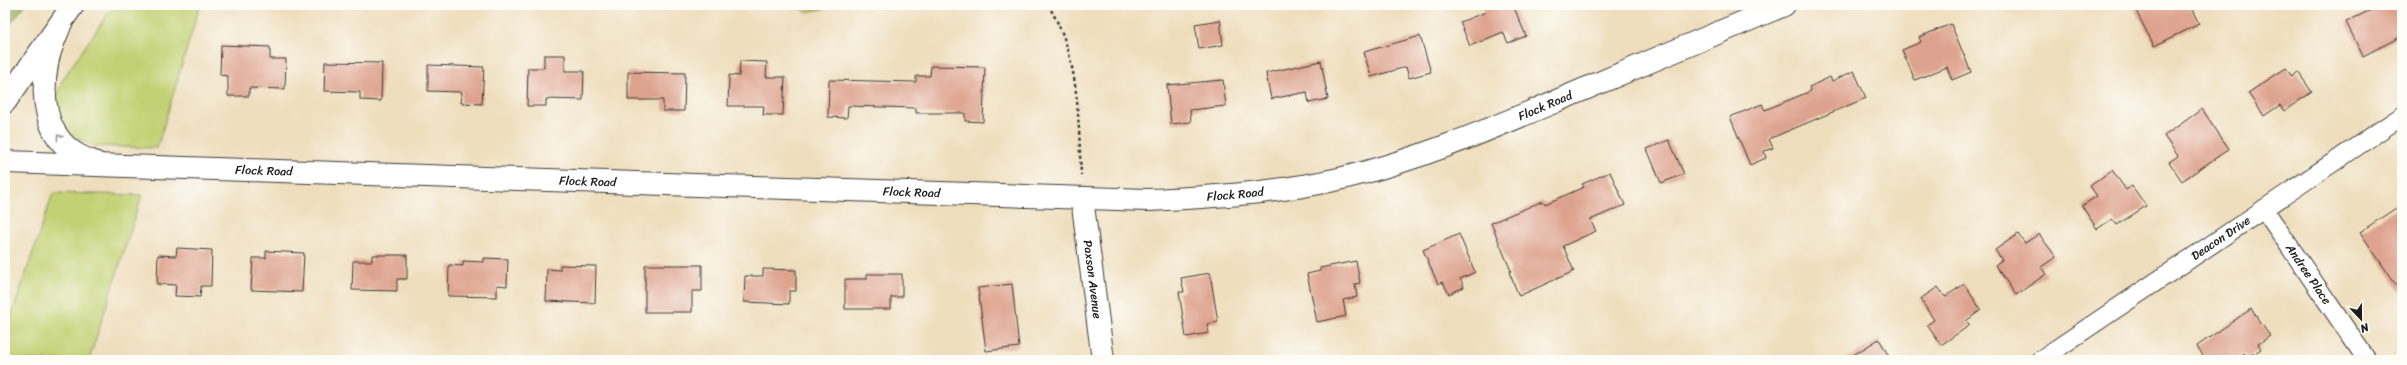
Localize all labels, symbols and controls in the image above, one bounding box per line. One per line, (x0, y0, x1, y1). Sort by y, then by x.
street label: Flock Road (1514, 84, 1577, 127)
one-way arrow (57, 134, 64, 141)
street label: Flock Road (235, 159, 295, 183)
street label: Flock Road (559, 169, 618, 193)
street label: Flock Road (882, 180, 942, 204)
street label: Flock Road (1206, 180, 1267, 208)
street label: Deacon Drive (2186, 210, 2255, 266)
street label: Andree Place (2279, 238, 2337, 309)
street label: Paxson Avenue (1077, 239, 1109, 320)
north arrow (2341, 299, 2381, 339)
text: N (2357, 317, 2373, 338)

